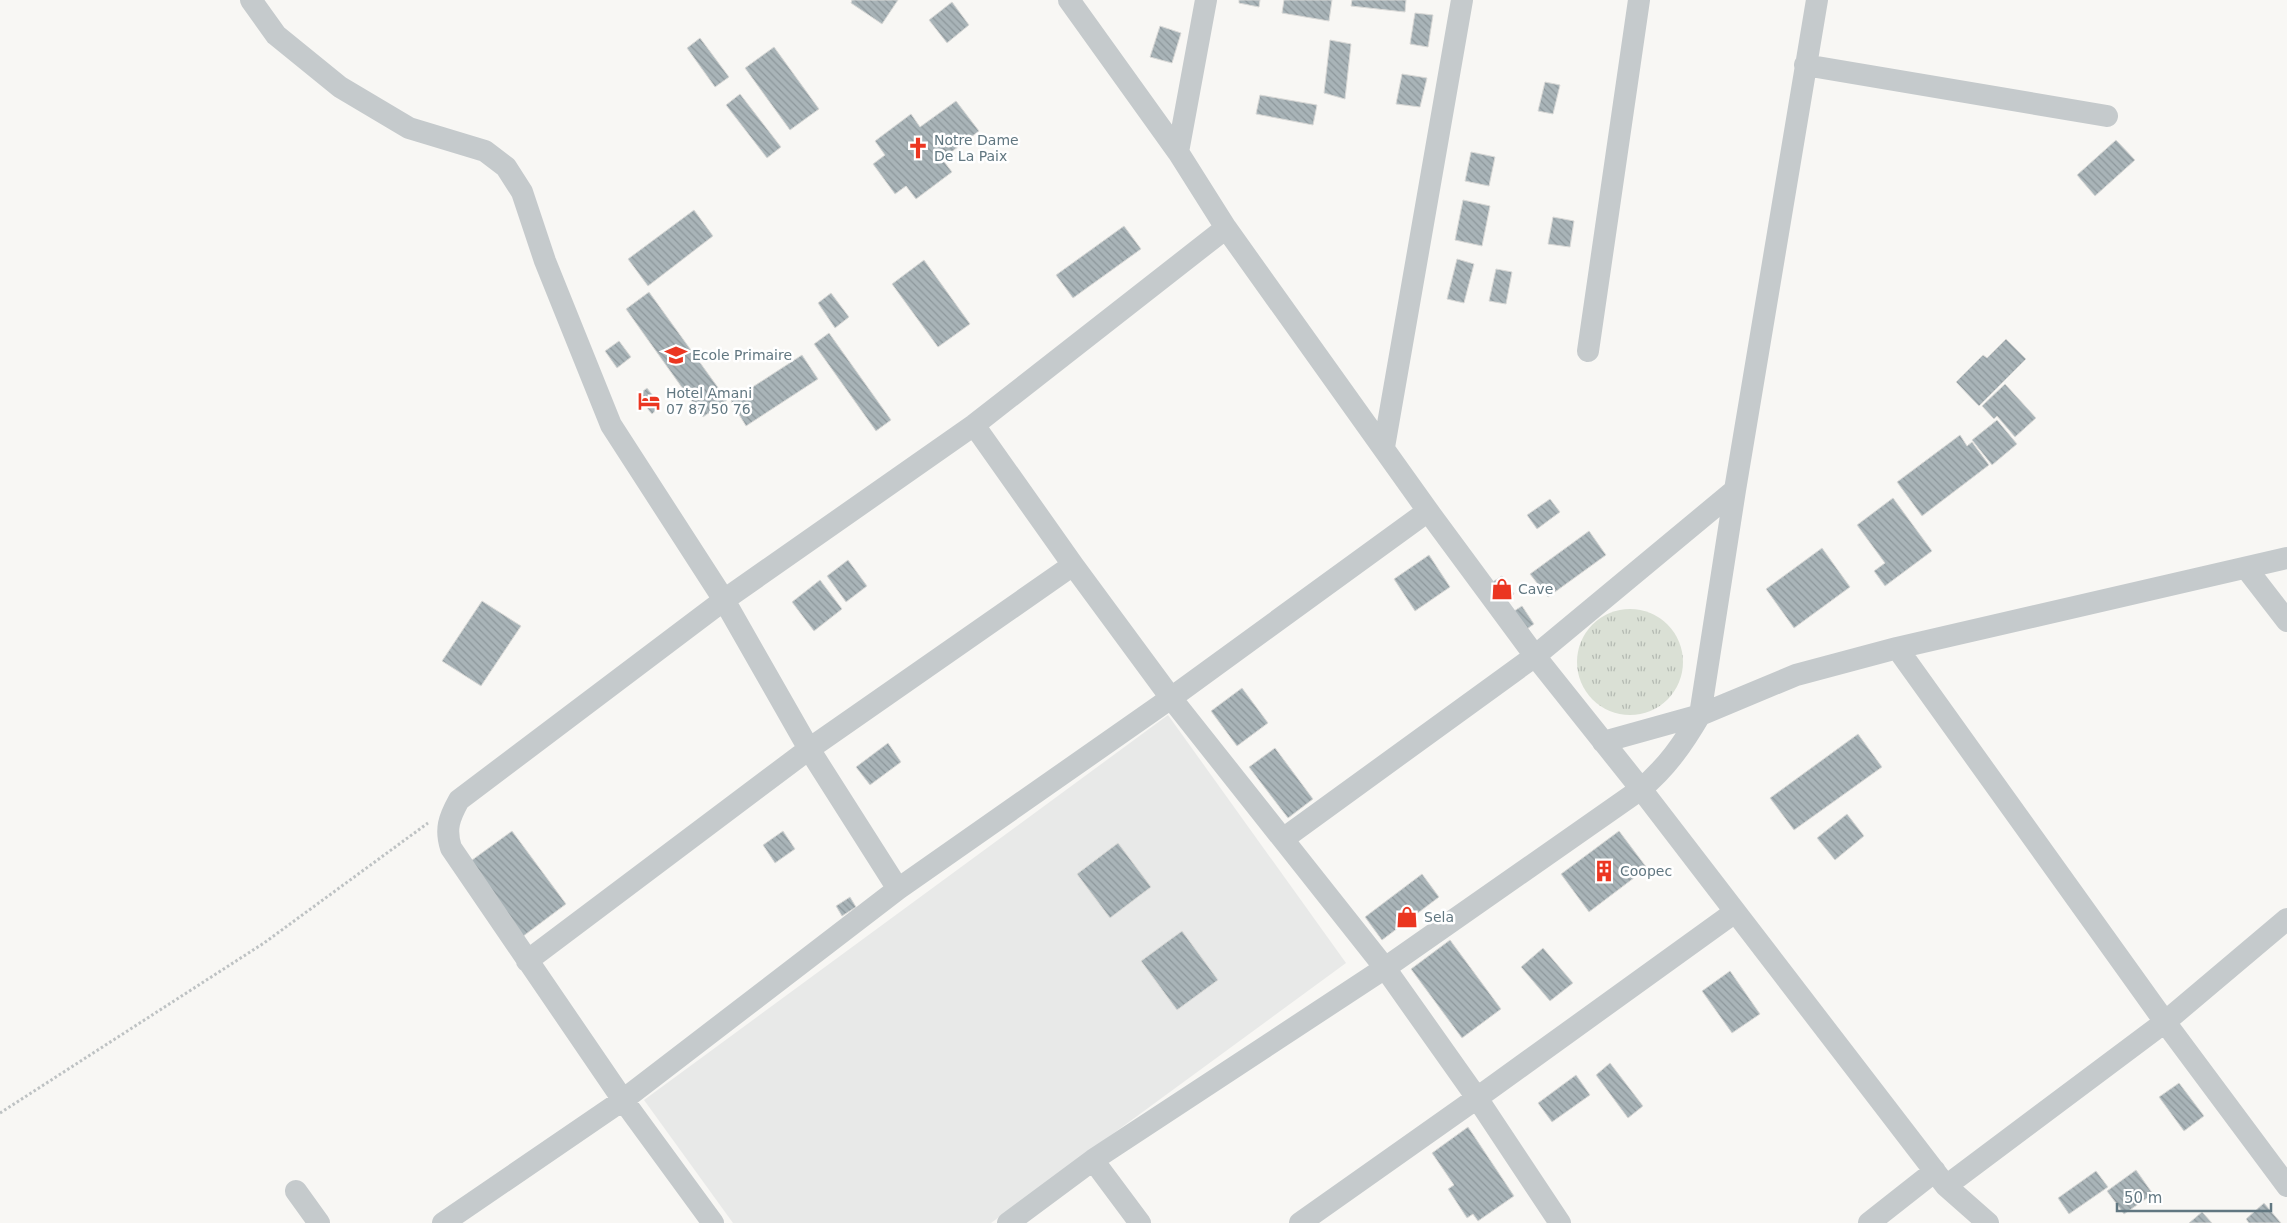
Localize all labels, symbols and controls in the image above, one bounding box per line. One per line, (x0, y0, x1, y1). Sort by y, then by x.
place label: Notre Dame De La Paix (934, 132, 1019, 164)
church icon: Notre Dame De La Paix (905, 135, 931, 161)
school or university icon: Ecole Primaire (663, 342, 689, 368)
place label: Ecole Primaire (692, 347, 792, 363)
place label: Hotel Amani 07 87 50 76 (666, 385, 752, 417)
hotel icon: Hotel Amani 07 87 50 76 (636, 388, 662, 414)
shop icon: Cave (1489, 576, 1515, 602)
place label: Cave (1518, 581, 1553, 597)
building icon: Coopec (1591, 858, 1617, 884)
place label: Coopec (1620, 863, 1672, 879)
shop icon: Sela (1394, 904, 1420, 930)
place label: Sela (1424, 909, 1454, 925)
scale bar (2117, 1180, 2271, 1212)
text: 50 m (2124, 1189, 2162, 1207)

